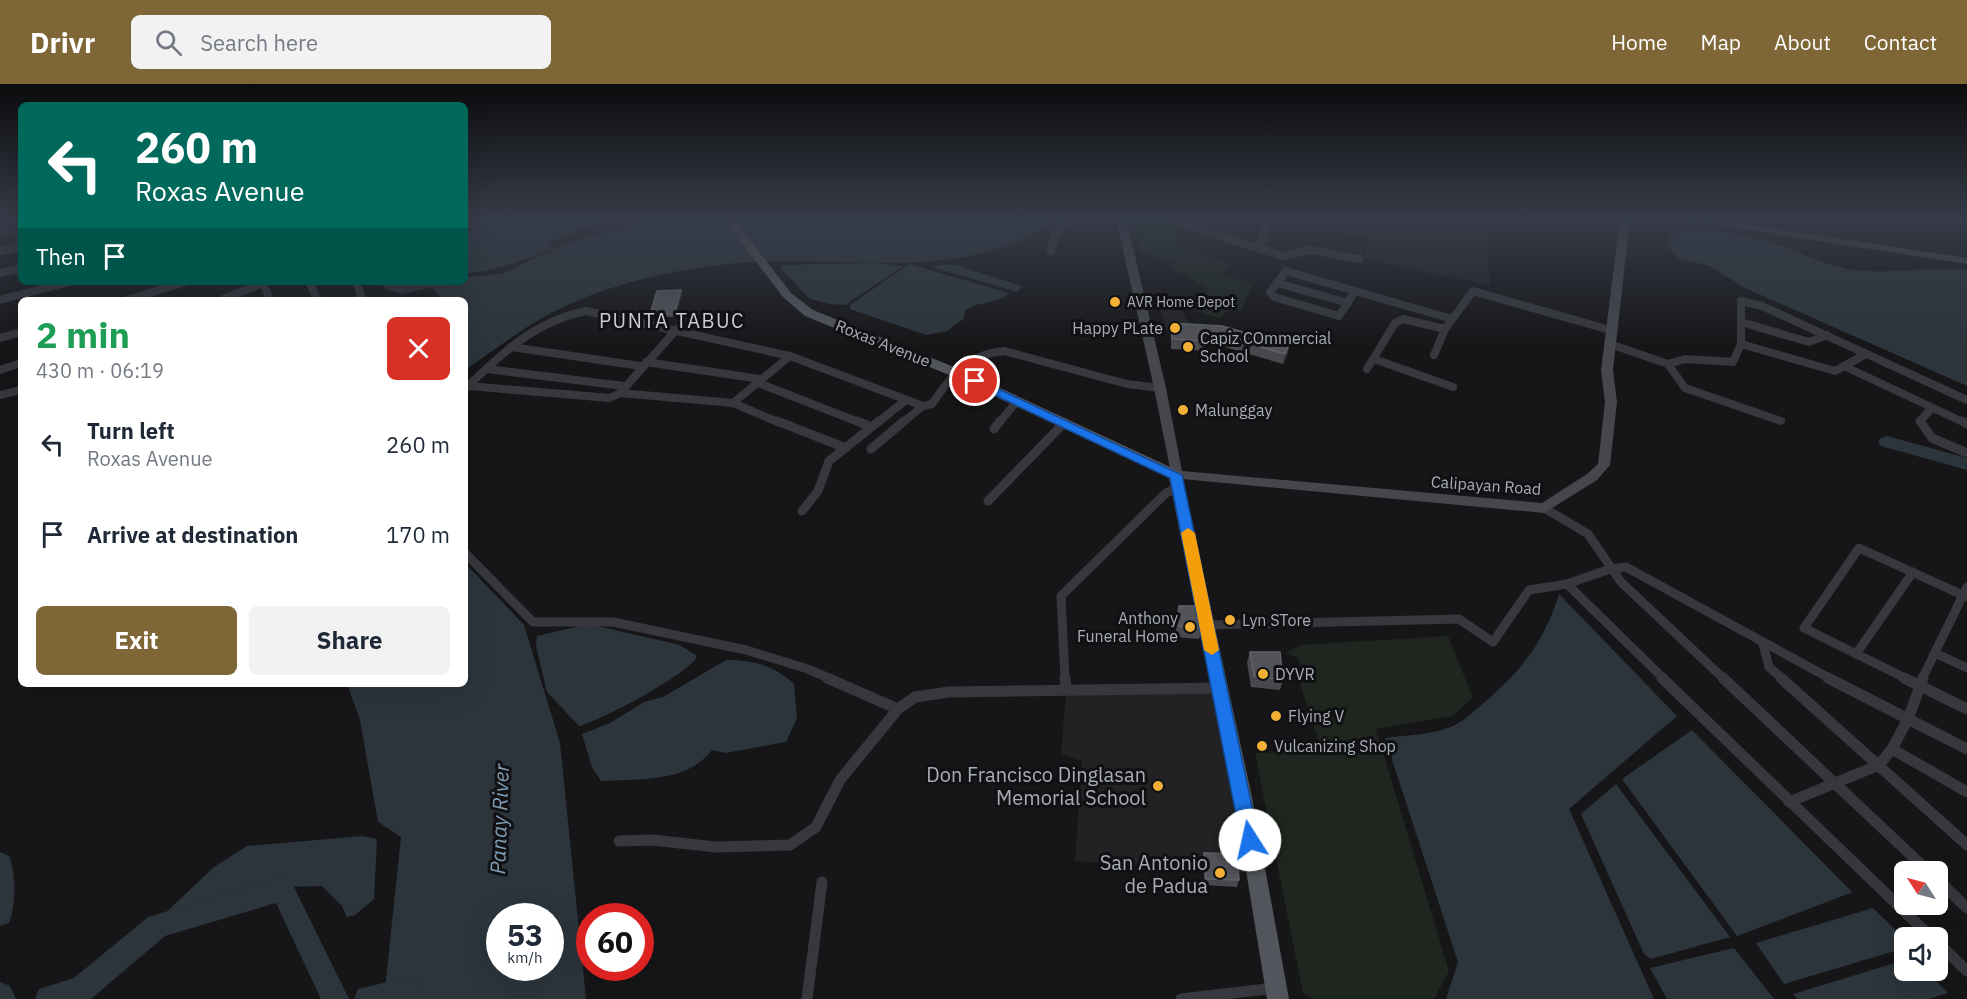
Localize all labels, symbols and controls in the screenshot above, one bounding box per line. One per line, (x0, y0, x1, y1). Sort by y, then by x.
search box (131, 15, 551, 69)
text: Drivr (30, 24, 95, 61)
icon: search (152, 26, 185, 59)
text: Search here (200, 28, 318, 57)
text: Home (1611, 28, 1668, 56)
text: Map (1701, 28, 1741, 56)
text: About (1774, 28, 1831, 56)
text: Contact (1864, 28, 1937, 56)
text: 260 m (135, 120, 258, 175)
icon: left (36, 126, 114, 204)
text: Roxas Avenue (135, 173, 304, 208)
icon: arrive (98, 240, 131, 273)
text: Then (36, 242, 86, 271)
place label: AVR Home Depot (1127, 293, 1235, 311)
marker: AVR Home Depot (1108, 295, 1122, 309)
district label: PUNTA TABUC (599, 307, 745, 334)
text: 2 min (36, 311, 130, 358)
street label: Roxas Avenue (833, 315, 933, 371)
button: close (387, 317, 450, 380)
place label: Happy PLate (1072, 318, 1163, 338)
marker: Happy PLate (1168, 321, 1182, 335)
place label: Capiz COmmercial School (1200, 328, 1331, 366)
marker: Capiz COmmercial School (1181, 340, 1195, 354)
pin (949, 355, 1000, 406)
text: 430 m · 06:19 (36, 357, 164, 384)
icon: arrive (958, 364, 991, 397)
place label: Malunggay (1195, 400, 1272, 420)
marker: Malunggay (1176, 403, 1190, 417)
text: Turn left (87, 416, 175, 445)
icon: left (36, 428, 69, 461)
text: 260 m (386, 430, 450, 459)
text: Roxas Avenue (87, 445, 213, 472)
street label: Calipayan Road (1430, 471, 1542, 499)
icon: arrive (36, 518, 69, 551)
text: Arrive at destination (87, 520, 298, 549)
text: 170 m (386, 520, 450, 549)
button: Exit (36, 606, 237, 675)
button: Share (249, 606, 450, 675)
place label: Anthony Funeral Home (1077, 608, 1178, 646)
place label: Lyn STore (1242, 610, 1311, 630)
marker: Lyn STore (1223, 613, 1237, 627)
marker: Anthony Funeral Home (1183, 620, 1197, 634)
place label: DYVR (1275, 664, 1315, 684)
marker: DYVR (1256, 667, 1270, 681)
place label: Flying V (1288, 706, 1344, 726)
marker: Flying V (1269, 709, 1283, 723)
place label: Vulcanizing Shop (1274, 736, 1396, 756)
marker: Vulcanizing Shop (1255, 739, 1269, 753)
place label: Don Francisco Dinglasan Memorial School (926, 761, 1146, 811)
water label: Panay River (483, 762, 515, 875)
marker: Don Francisco Dinglasan Memorial School (1151, 779, 1165, 793)
position arrow (1218, 808, 1282, 872)
place label: San Antonio de Padua (1100, 849, 1208, 899)
north arrow (1894, 861, 1948, 915)
map controls (1894, 861, 1948, 981)
marker: San Antonio de Padua (1213, 866, 1227, 880)
speed limit sign: 60 (576, 903, 654, 981)
text: 53 (507, 915, 543, 954)
button: sound (1894, 927, 1948, 981)
text: km/h (507, 948, 543, 967)

